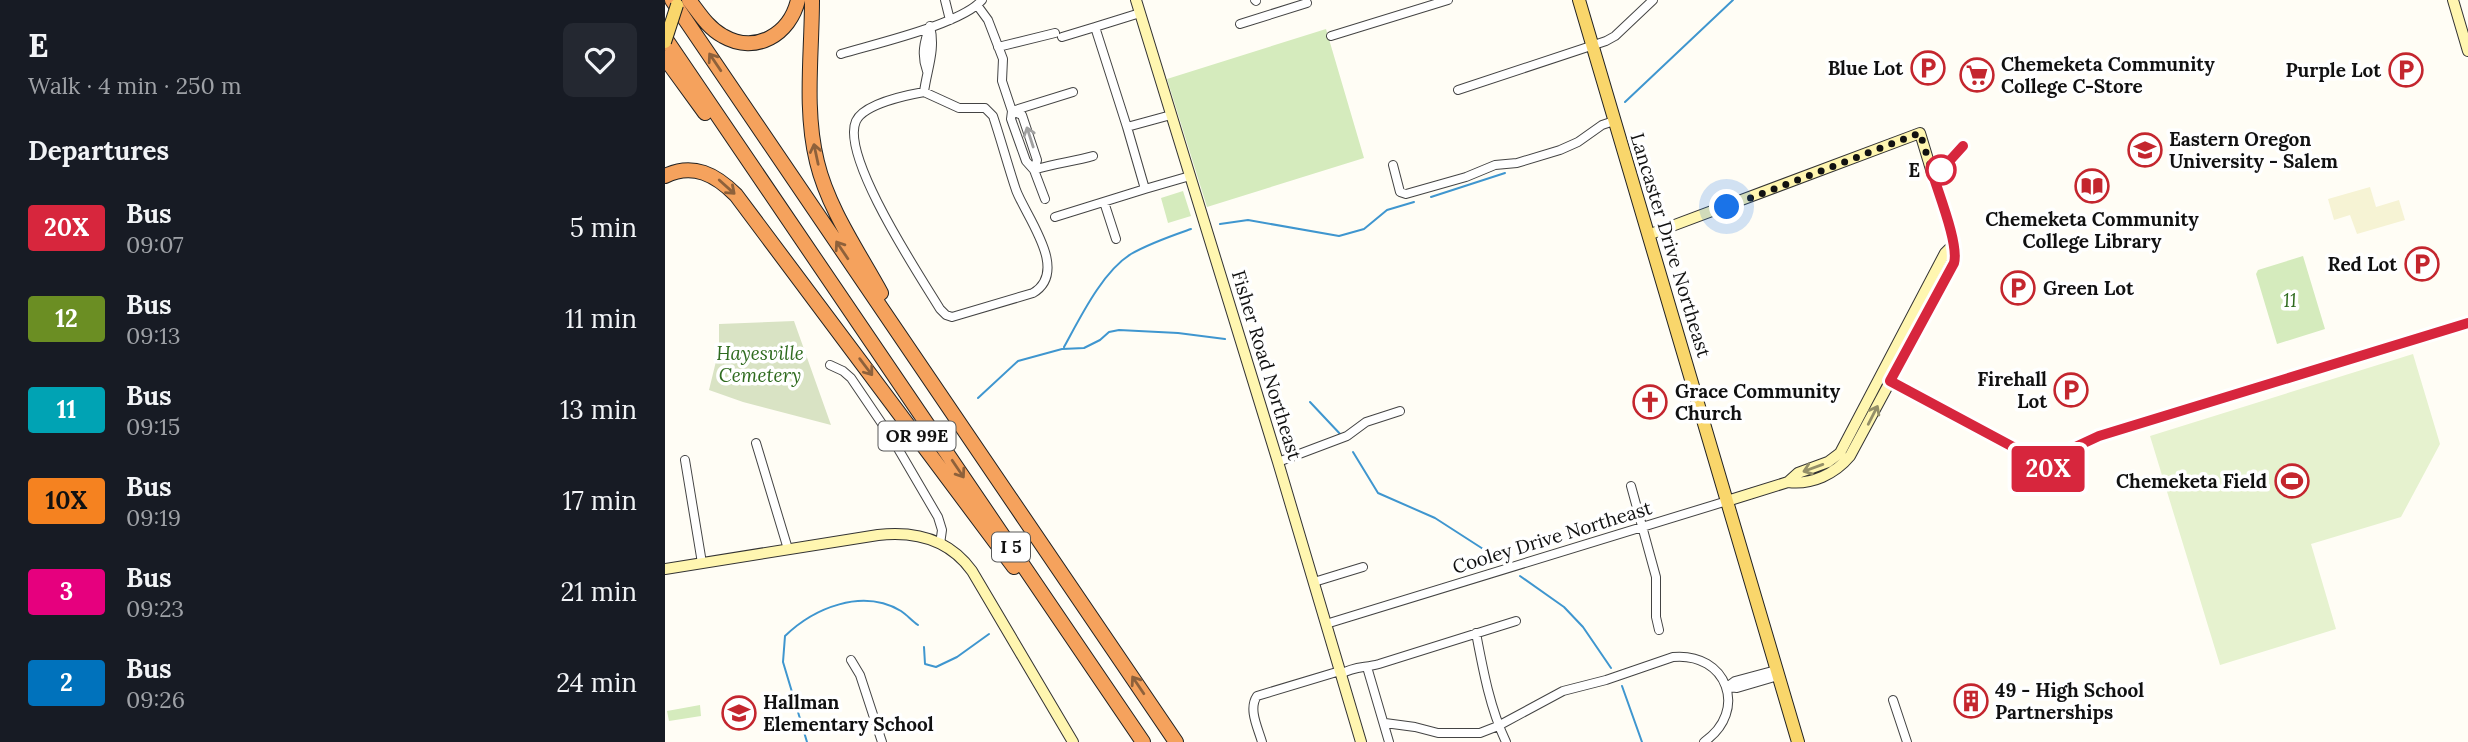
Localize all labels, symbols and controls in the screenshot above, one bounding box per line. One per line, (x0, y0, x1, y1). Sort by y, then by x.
button: heart (563, 23, 637, 97)
text: E (28, 24, 49, 66)
parking icon: Blue Lot (1909, 49, 1947, 87)
parking icon: Purple Lot (2387, 51, 2425, 89)
place label: Chemeketa Community College C-Store (2001, 52, 2215, 98)
one-way arrow (707, 53, 722, 72)
place label: Blue Lot (1828, 56, 1904, 80)
supermarket icon: Chemeketa Community College C-Store (1958, 56, 1996, 94)
place label: Purple Lot (2285, 58, 2382, 82)
text: Walk · 4 min · 250 m (28, 71, 241, 100)
one-way arrow (1022, 126, 1035, 148)
place label: Eastern Oregon University - Salem (2169, 127, 2338, 173)
street label: Lancaster Drive Northeast (1625, 130, 1717, 361)
school or university icon: Eastern Oregon University - Salem (2126, 131, 2164, 169)
text: Departures (28, 134, 169, 167)
one-way arrow (808, 143, 822, 166)
marker: E (1926, 155, 1956, 185)
place label: E (1908, 158, 1920, 182)
library icon: Chemeketa Community College Library (2073, 167, 2111, 205)
one-way arrow (718, 179, 736, 195)
your location (1709, 189, 1744, 224)
text: Bus (126, 197, 172, 230)
place label: Chemeketa Community College Library (1985, 207, 2199, 253)
text: 5 min (570, 211, 637, 244)
text: 20X (44, 212, 89, 243)
text: 09:07 (126, 230, 184, 259)
one-way arrow (835, 241, 849, 260)
parking icon: Red Lot (2403, 245, 2441, 283)
place label: Red Lot (2328, 252, 2398, 276)
street label: Fisher Road Northeast (1227, 267, 1307, 463)
parking icon: Green Lot (1999, 269, 2037, 307)
place label: Green Lot (2043, 276, 2135, 300)
text: Bus (126, 288, 172, 321)
park label: 11 (2283, 288, 2297, 312)
text: 11 min (565, 302, 637, 335)
text: 12 (55, 303, 78, 334)
text: 09:13 (126, 321, 181, 350)
park label: Hayesville Cemetery (716, 341, 804, 387)
one-way arrow (858, 357, 873, 376)
place label: Firehall Lot (1977, 367, 2048, 413)
parking icon: Firehall Lot (2052, 371, 2090, 409)
text: Bus (126, 379, 172, 412)
place label: Grace Community Church (1675, 379, 1841, 425)
church icon: Grace Community Church (1631, 383, 1669, 421)
text: 13 min (560, 393, 637, 426)
text: 11 (57, 394, 76, 425)
one-way arrow (1866, 406, 1880, 426)
text: 09:15 (126, 412, 180, 441)
road number: OR 99E (879, 422, 955, 450)
line badge: 20X (2008, 446, 2088, 492)
text: 20X (2026, 453, 2070, 484)
one-way arrow (951, 459, 965, 478)
one-way arrow (1803, 462, 1825, 475)
sports icon: Chemeketa Field (2273, 462, 2311, 500)
place label: Chemeketa Field (2116, 469, 2267, 493)
text: Bus (126, 470, 172, 503)
text: 17 min (562, 484, 637, 517)
text: 10X (46, 485, 87, 516)
street label: Cooley Drive Northeast (1449, 495, 1655, 579)
text: 09:19 (126, 503, 181, 532)
road number: I 5 (992, 532, 1030, 562)
text: Bus (126, 561, 172, 594)
text: 21 min (560, 575, 637, 608)
text: 3 (60, 576, 73, 607)
text: 09:23 (126, 594, 184, 623)
text: Bus (126, 652, 172, 685)
text: 24 min (556, 666, 637, 699)
text: 2 (60, 667, 73, 698)
one-way arrow (1131, 676, 1145, 695)
place label: 49 - High School Partnerships (1995, 678, 2144, 724)
building icon: 49 - High School Partnerships (1952, 682, 1990, 720)
text: 09:26 (126, 685, 185, 714)
place label: Hallman Elementary School (763, 690, 934, 736)
school or university icon: Hallman Elementary School (720, 694, 758, 732)

